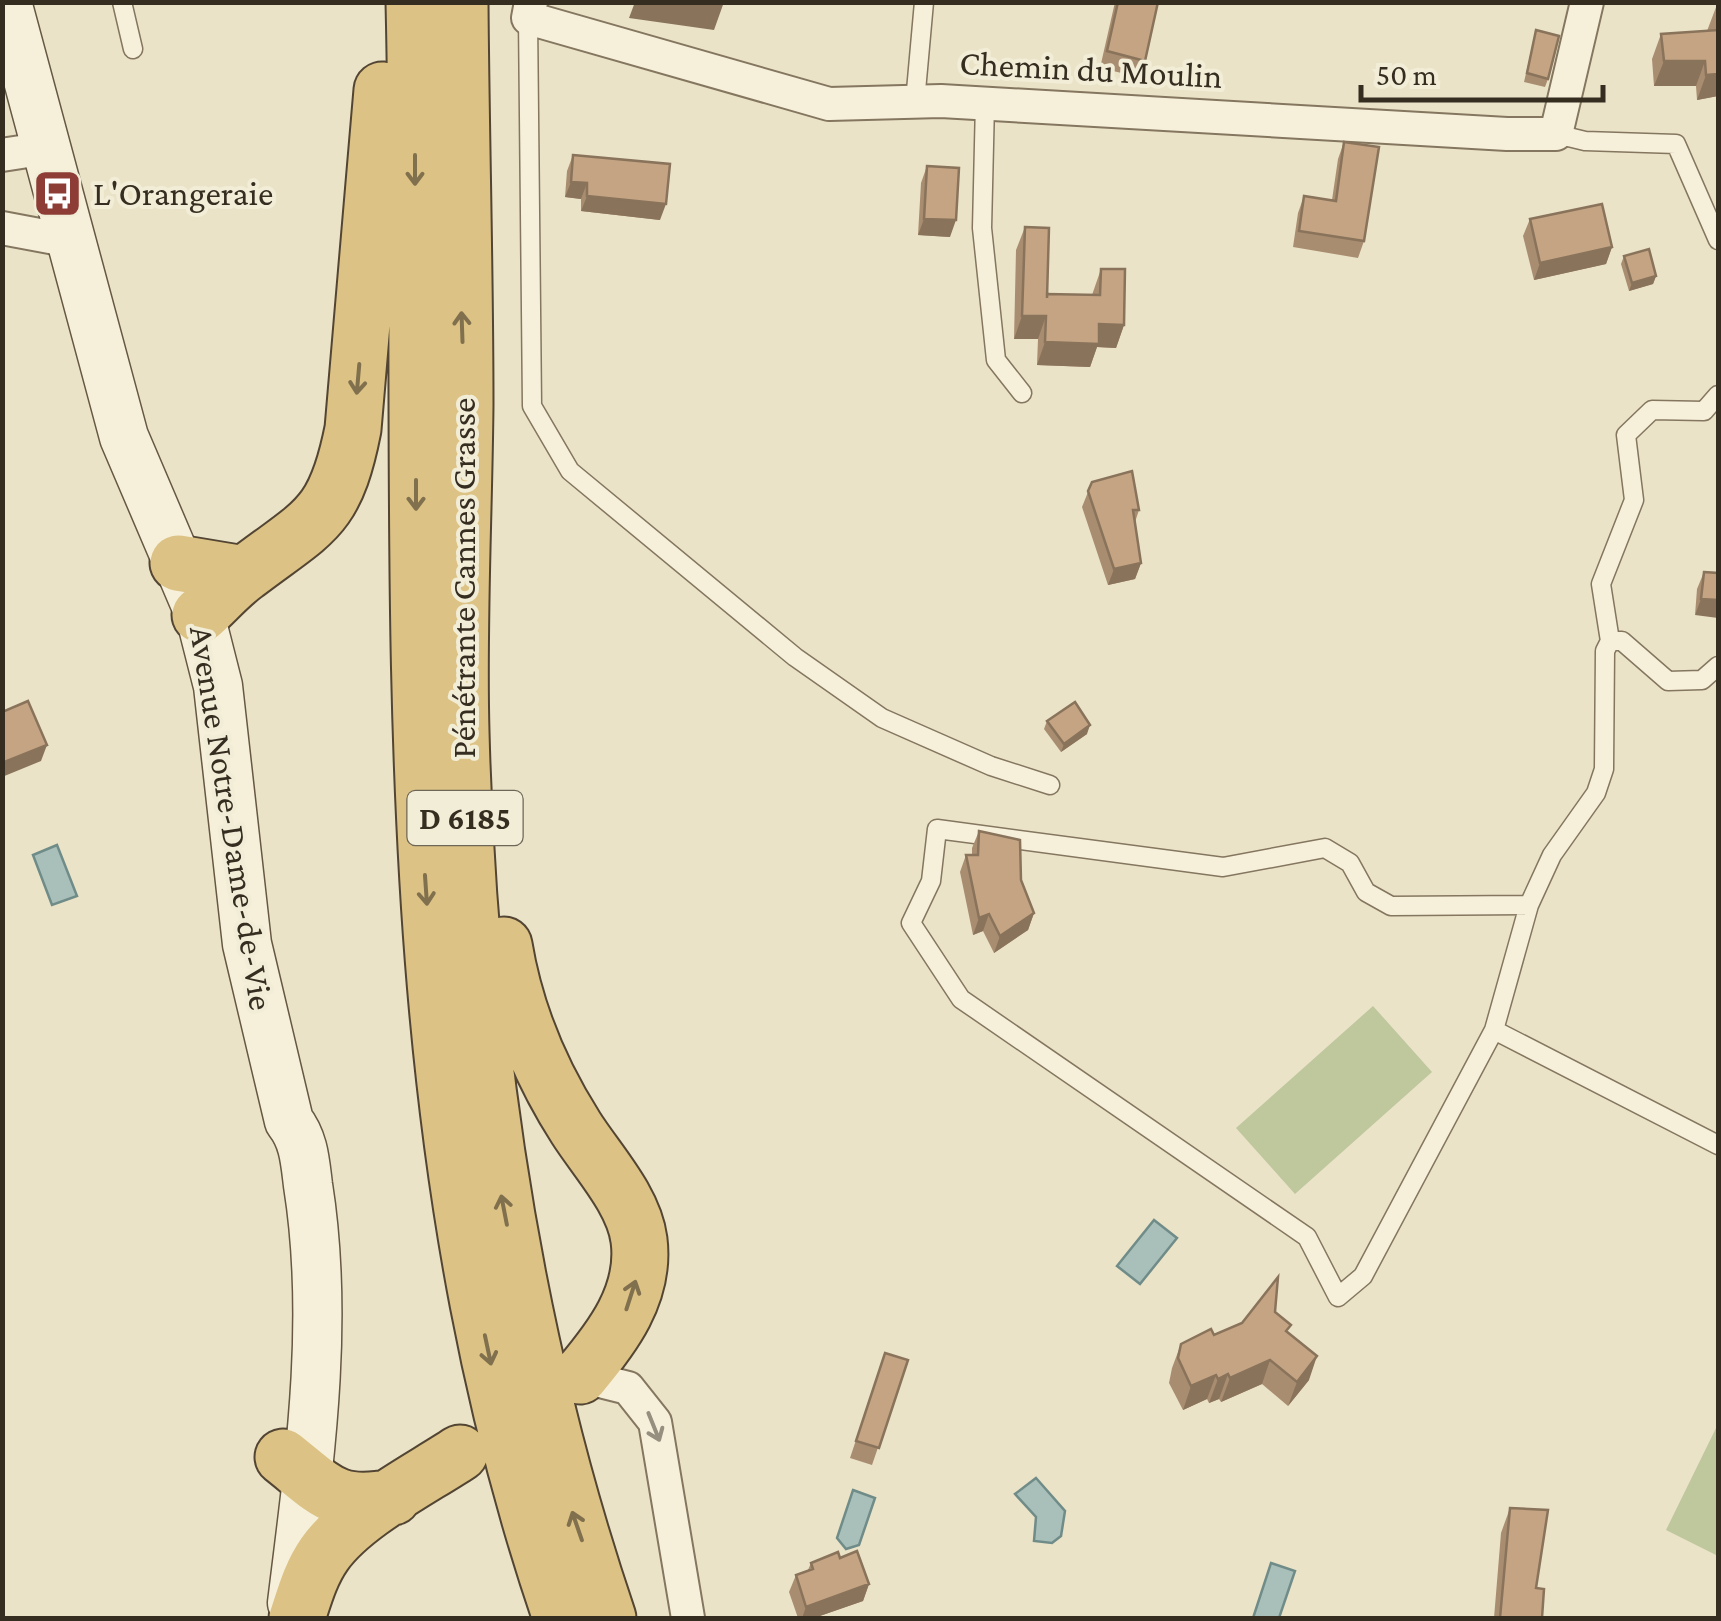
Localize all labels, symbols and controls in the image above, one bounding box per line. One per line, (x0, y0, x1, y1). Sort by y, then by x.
scale bar (1361, 40, 1604, 102)
street label: Chemin du Moulin (959, 43, 1224, 96)
text: 50 m (1376, 58, 1437, 91)
one-way arrow (406, 152, 424, 185)
bus stop icon: L'Orangeraie (32, 167, 84, 219)
place label: L'Orangeraie (93, 174, 273, 213)
one-way arrow (453, 312, 472, 344)
one-way arrow (348, 362, 367, 394)
street label: Pénétrante Cannes Grasse (444, 397, 483, 759)
one-way arrow (406, 478, 426, 510)
street label: Avenue Notre-Dame-de-Vie (182, 623, 281, 1013)
road number: D 6185 (408, 791, 522, 845)
one-way arrow (417, 873, 436, 905)
one-way arrow (493, 1195, 512, 1227)
one-way arrow (624, 1279, 642, 1311)
one-way arrow (480, 1333, 499, 1365)
one-way arrow (647, 1411, 665, 1442)
one-way arrow (566, 1511, 584, 1543)

